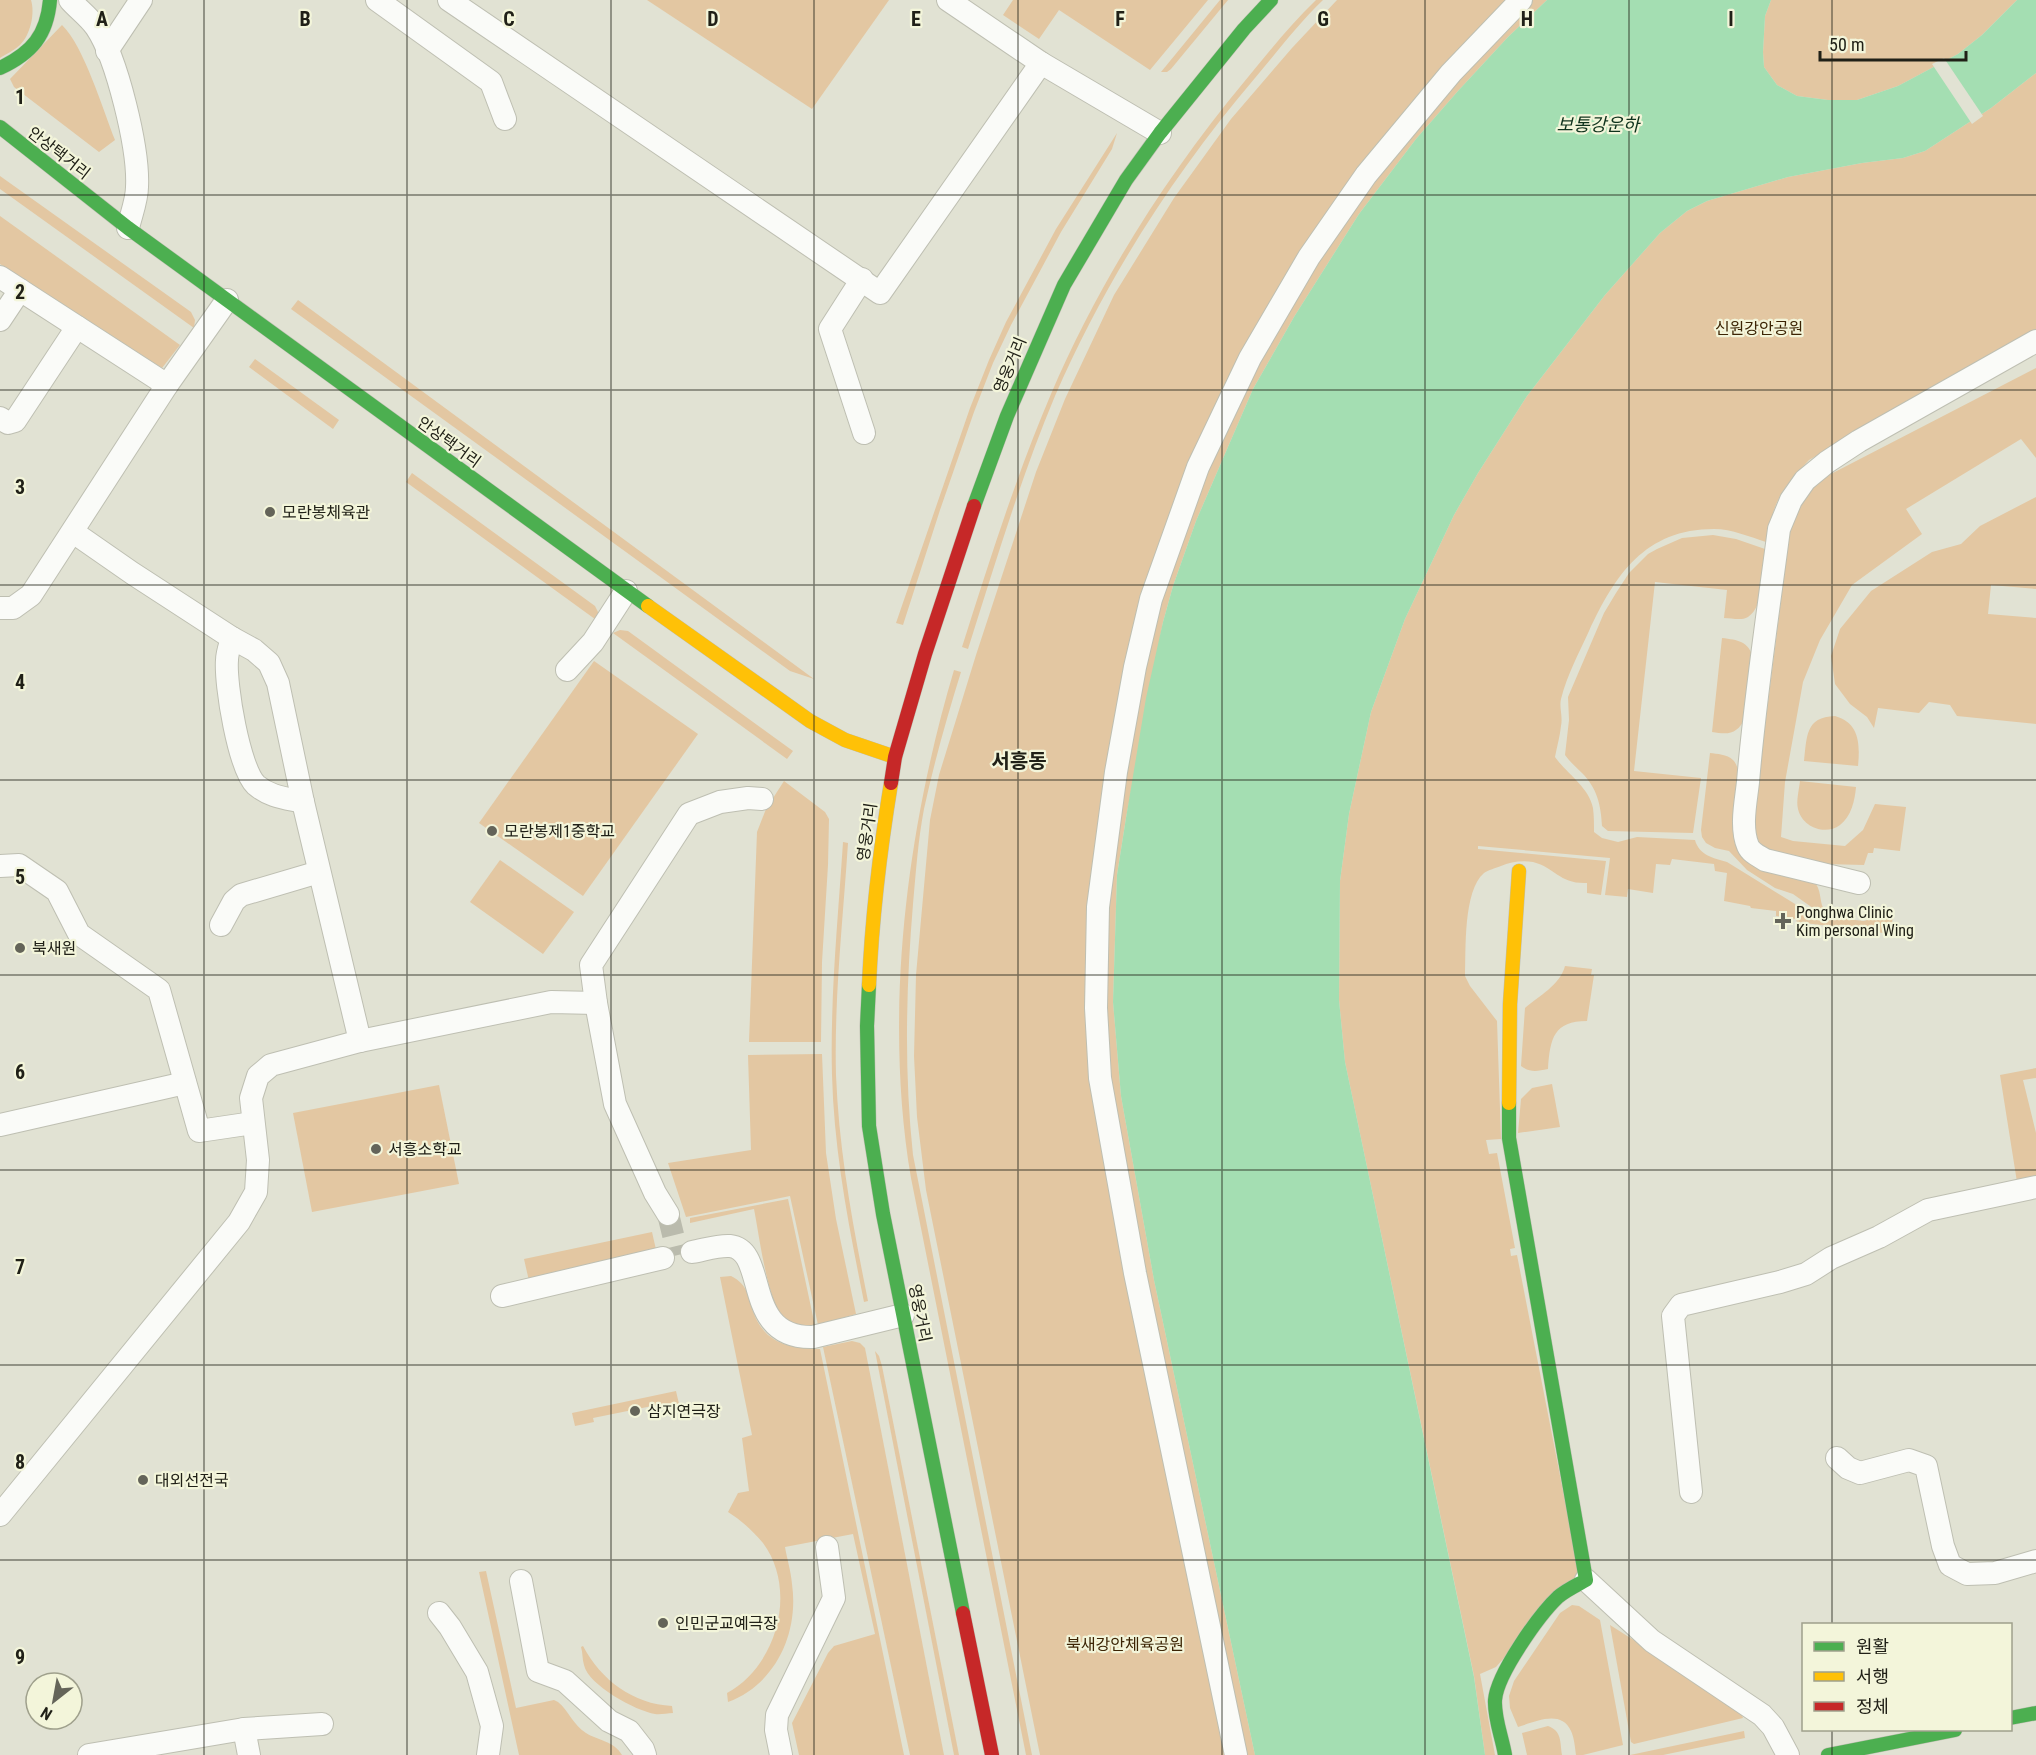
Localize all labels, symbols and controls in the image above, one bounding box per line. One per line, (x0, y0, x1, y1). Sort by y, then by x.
text: A (96, 7, 108, 31)
text: B (299, 7, 311, 31)
text: C (503, 7, 515, 31)
text: D (707, 7, 719, 31)
text: E (911, 7, 921, 31)
text: F (1115, 7, 1125, 31)
text: G (1317, 7, 1329, 31)
text: H (1521, 7, 1533, 31)
text: I (1728, 7, 1734, 31)
scale bar (1820, 24, 1966, 62)
text: 50 m (1829, 34, 1864, 55)
text: 1 (15, 85, 25, 109)
water label: 보통강운하 (1557, 114, 1642, 135)
street label: 안상택거리 (24, 123, 94, 183)
text: 2 (15, 280, 25, 304)
park label: 신원강안공원 (1715, 319, 1803, 338)
street label: 영웅거리 (990, 334, 1030, 396)
street label: 안상택거리 (414, 413, 484, 471)
text: 3 (15, 475, 25, 499)
place label: 모란봉체육관 (282, 503, 371, 522)
marker: 모란봉체육관 (263, 505, 277, 519)
text: 4 (15, 670, 25, 694)
district label: 서흥동 (991, 749, 1047, 773)
street label: 영웅거리 (853, 802, 881, 862)
place label: 모란봉제1중학교 (504, 822, 615, 841)
marker: 모란봉제1중학교 (485, 824, 499, 838)
text: 5 (15, 865, 25, 889)
place label: Ponghwa Clinic Kim personal Wing (1796, 903, 1914, 940)
marker: Ponghwa Clinic Kim personal Wing (1774, 912, 1792, 930)
place label: 북새원 (32, 939, 76, 958)
marker: 북새원 (13, 941, 27, 955)
text: 6 (15, 1060, 25, 1084)
place label: 서흥소학교 (388, 1140, 462, 1159)
marker: 서흥소학교 (369, 1142, 383, 1156)
text: 7 (15, 1255, 25, 1279)
street label: 영웅거리 (905, 1282, 935, 1344)
place label: 삼지연극장 (647, 1402, 721, 1421)
marker: 삼지연극장 (628, 1404, 642, 1418)
text: 8 (15, 1450, 25, 1474)
place label: 대외선전국 (155, 1471, 229, 1490)
marker: 대외선전국 (136, 1473, 150, 1487)
place label: 인민군교예극장 (675, 1614, 778, 1633)
marker: 인민군교예극장 (656, 1616, 670, 1630)
legend (1802, 1623, 2012, 1731)
park label: 북새강안체육공원 (1066, 1635, 1184, 1654)
text: 원활 (1856, 1636, 1889, 1657)
text: 9 (15, 1645, 25, 1669)
text: 서행 (1856, 1666, 1889, 1687)
north arrow (24, 1671, 84, 1731)
text: 정체 (1856, 1696, 1889, 1717)
text: N (37, 1703, 56, 1724)

